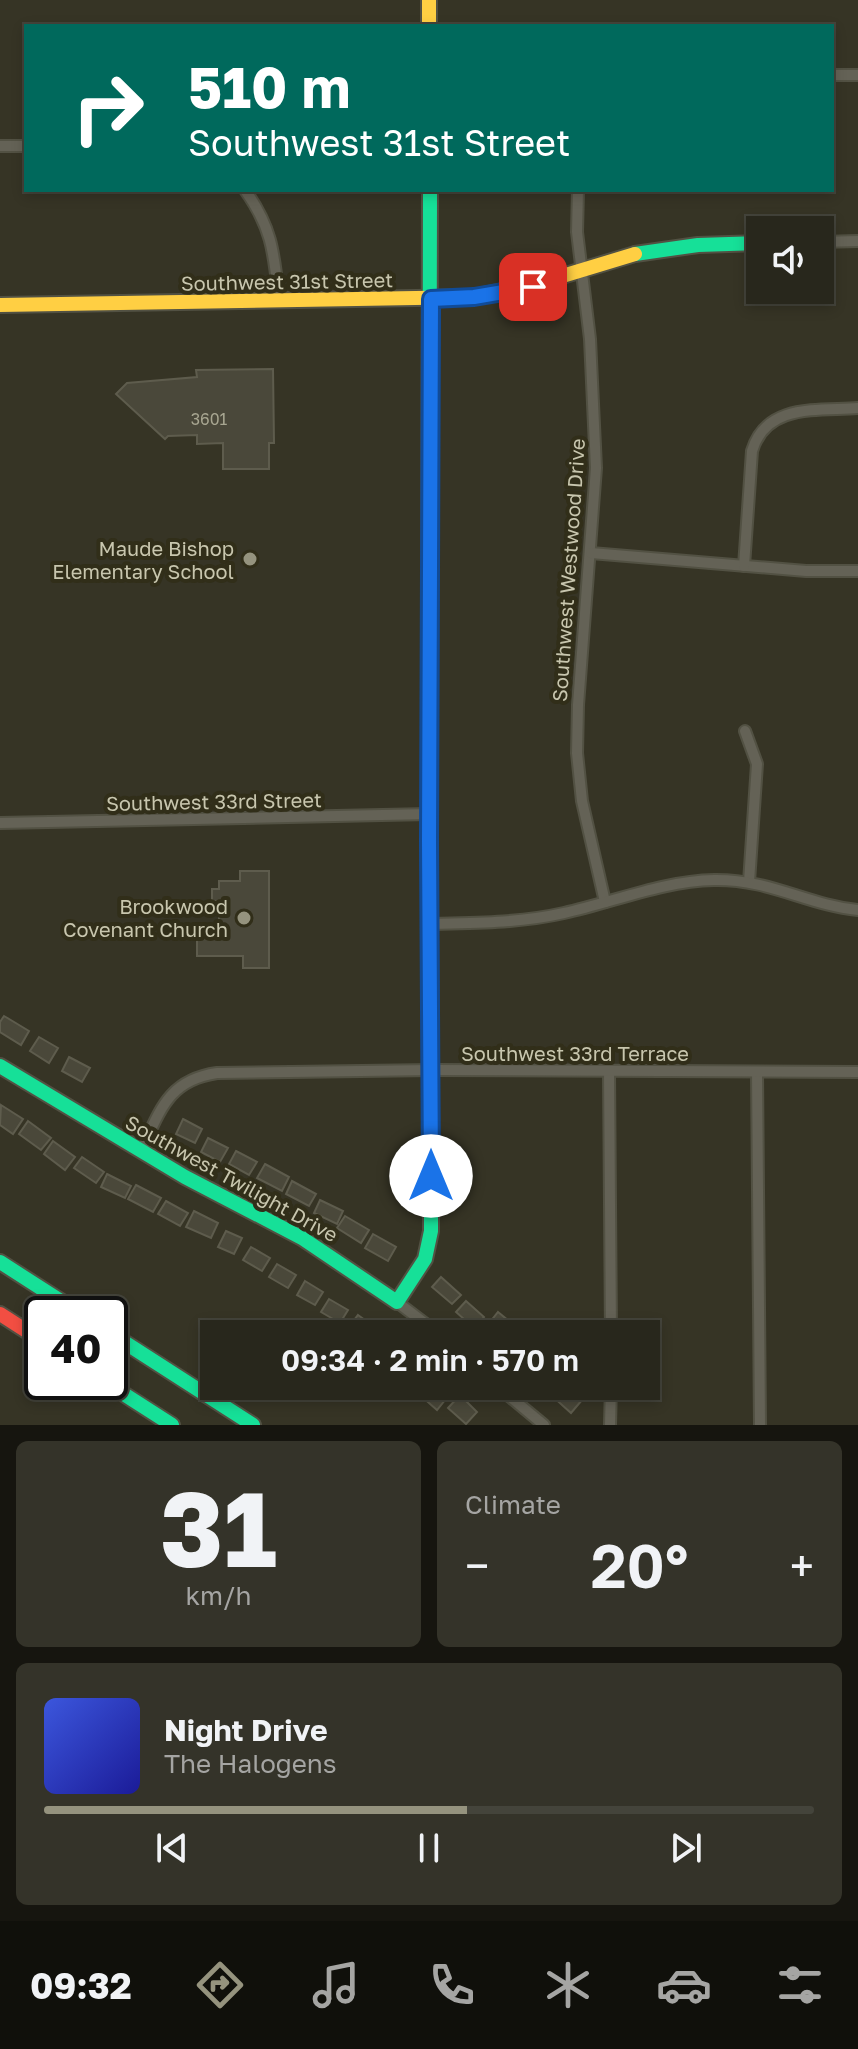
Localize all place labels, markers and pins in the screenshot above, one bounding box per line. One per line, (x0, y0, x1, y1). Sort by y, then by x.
pin (499, 253, 567, 321)
place label: Maude Bishop Elementary School (52, 536, 234, 583)
marker: Maude Bishop Elementary School (241, 550, 259, 568)
place label: Brookwood Covenant Church (63, 894, 228, 941)
marker: Brookwood Covenant Church (235, 909, 253, 927)

